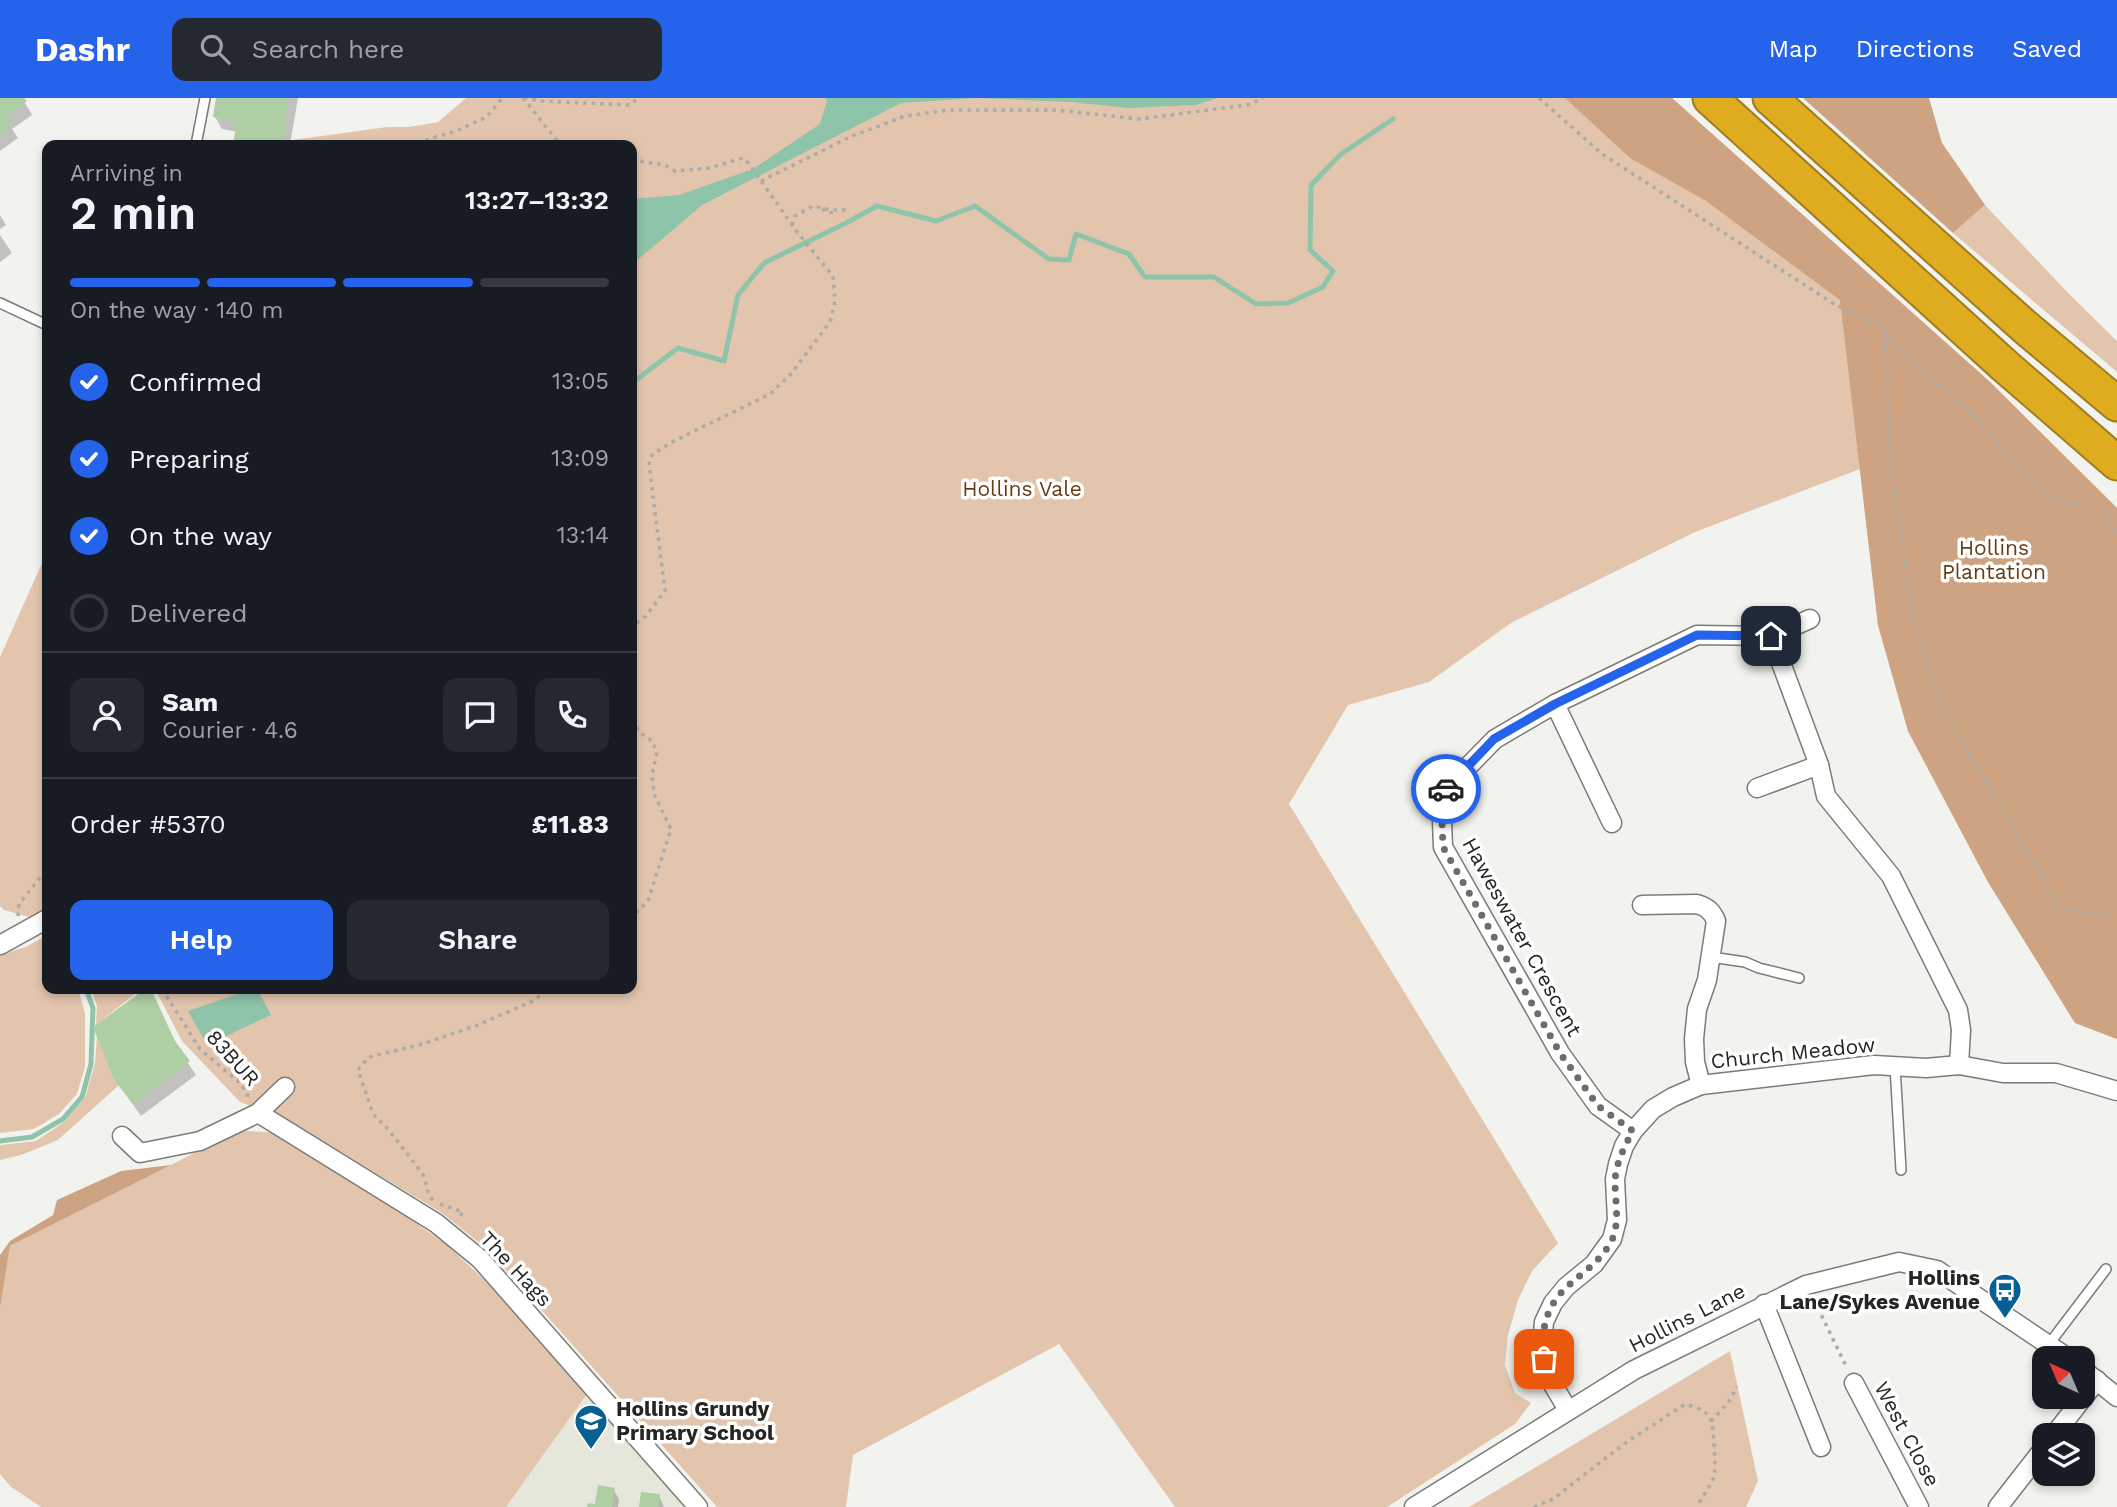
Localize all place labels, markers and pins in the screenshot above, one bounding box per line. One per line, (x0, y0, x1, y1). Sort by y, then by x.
pin (1741, 606, 1801, 666)
place label: Hollins Lane/Sykes Avenue (1780, 1265, 1980, 1314)
bus stop icon: Hollins Lane/Sykes Avenue (1986, 1271, 2024, 1320)
pin (1514, 1329, 1574, 1389)
place label: Hollins Grundy Primary School (616, 1396, 774, 1445)
school or university icon: Hollins Grundy Primary School (572, 1402, 610, 1451)

